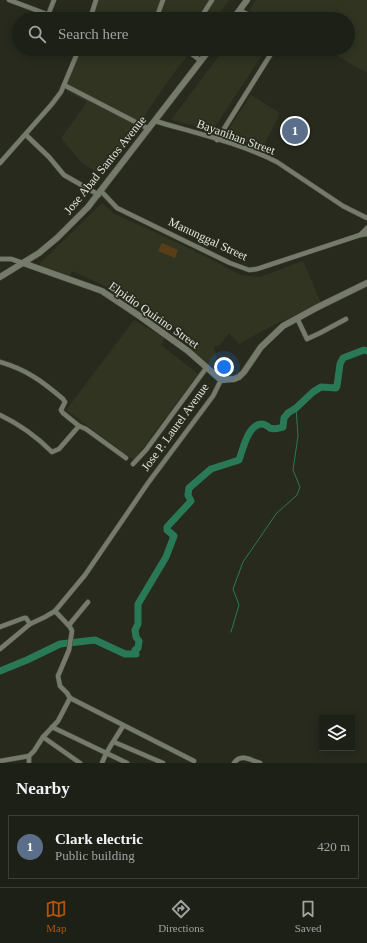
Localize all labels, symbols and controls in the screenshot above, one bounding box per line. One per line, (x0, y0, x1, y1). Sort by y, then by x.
search box (12, 12, 355, 56)
icon: search (26, 23, 48, 45)
text: Search here (58, 26, 128, 42)
street label: Jose Abad Santos Avenue (61, 113, 149, 217)
street label: Bayanihan Street (195, 116, 278, 158)
pin: 1 (282, 116, 308, 146)
street label: Manunggal Street (166, 215, 250, 264)
street label: Elpidio Quirino Street (106, 279, 202, 352)
your location (214, 357, 234, 377)
street label: Jose P. Laurel Avenue (138, 380, 212, 474)
map controls (319, 715, 355, 751)
button: layers (319, 715, 355, 751)
text: Nearby (16, 779, 70, 798)
text: Clark electric (55, 831, 143, 847)
text: 1 (27, 839, 33, 854)
text: 420 m (317, 839, 350, 854)
text: Public building (55, 848, 135, 863)
tab: Map (45, 898, 67, 934)
tab: Directions (158, 898, 204, 934)
tab: Saved (295, 898, 322, 934)

